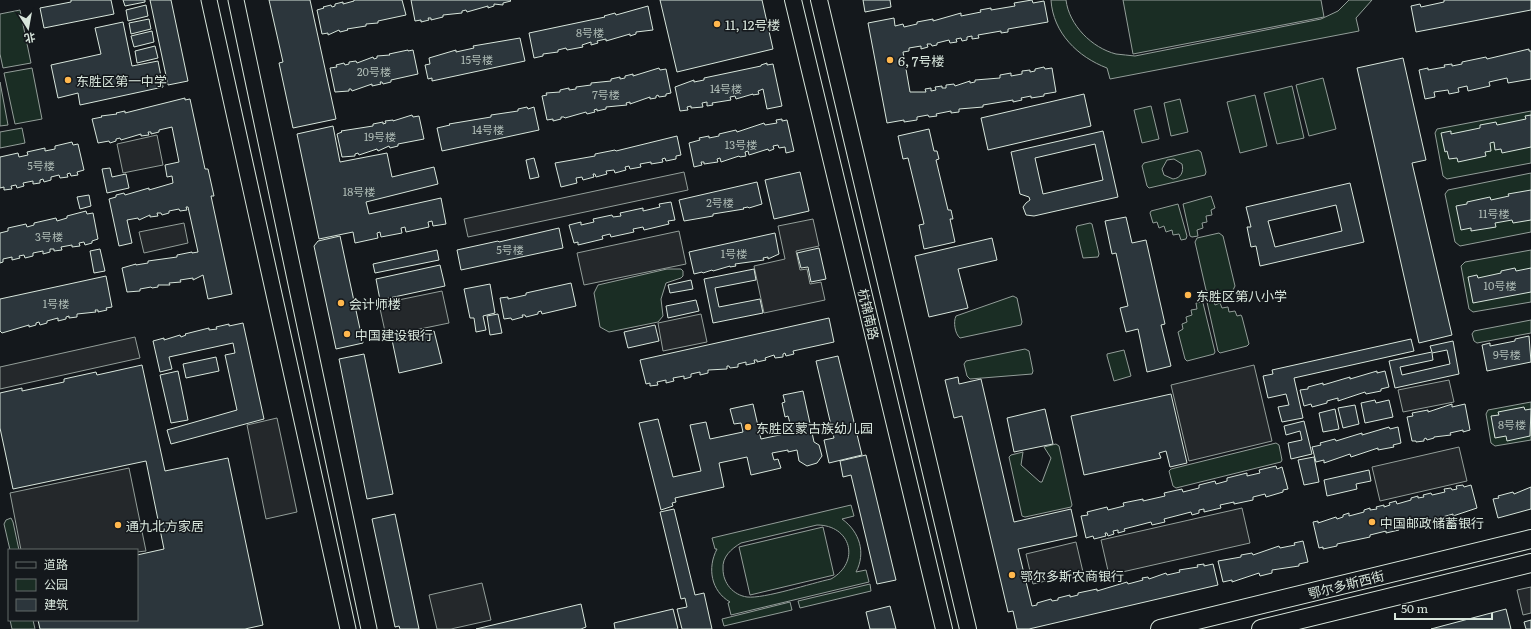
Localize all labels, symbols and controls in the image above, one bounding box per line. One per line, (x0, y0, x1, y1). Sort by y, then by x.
north arrow (8, 8, 48, 48)
place label: 11, 12号楼 (725, 15, 780, 34)
marker: 11, 12号楼 (712, 19, 722, 29)
house number: 8号楼 (576, 24, 604, 40)
text: 北 (23, 30, 37, 48)
house number: 15号楼 (461, 51, 493, 67)
place label: 6, 7号楼 (898, 51, 944, 70)
marker: 6, 7号楼 (885, 55, 895, 65)
house number: 20号楼 (357, 63, 391, 79)
place label: 东胜区第一中学 (76, 71, 167, 90)
marker: 东胜区第一中学 (63, 75, 73, 85)
house number: 14号楼 (710, 80, 742, 96)
house number: 7号楼 (592, 86, 620, 102)
house number: 14号楼 (472, 121, 504, 137)
house number: 19号楼 (364, 128, 396, 144)
house number: 13号楼 (725, 136, 757, 152)
house number: 5号楼 (27, 157, 55, 173)
house number: 18号楼 (343, 183, 375, 199)
house number: 2号楼 (706, 194, 734, 210)
house number: 11号楼 (1479, 205, 1509, 221)
house number: 3号楼 (35, 228, 63, 244)
house number: 5号楼 (496, 241, 524, 257)
house number: 1号楼 (721, 245, 747, 261)
house number: 10号楼 (1484, 277, 1516, 293)
place label: 东胜区第八小学 (1196, 286, 1287, 305)
street label: 杭锦南路 (854, 287, 884, 341)
marker: 东胜区第八小学 (1183, 290, 1193, 300)
place label: 会计师楼 (349, 294, 401, 313)
house number: 1号楼 (43, 295, 69, 311)
marker: 会计师楼 (336, 298, 346, 308)
place label: 中国建设银行 (355, 325, 433, 344)
marker: 中国建设银行 (342, 329, 352, 339)
house number: 9号楼 (1493, 346, 1521, 362)
house number: 8号楼 (1498, 416, 1526, 432)
place label: 东胜区蒙古族幼儿园 (756, 418, 873, 437)
marker: 东胜区蒙古族幼儿园 (743, 422, 753, 432)
place label: 中国邮政储蓄银行 (1380, 513, 1484, 532)
place label: 通九北方家居 (126, 516, 204, 535)
marker: 中国邮政储蓄银行 (1367, 517, 1377, 527)
marker: 通九北方家居 (113, 520, 123, 530)
legend (8, 549, 138, 621)
text: 道路 (44, 555, 68, 573)
street label: 鄂尔多斯西街 (1306, 565, 1386, 603)
place label: 鄂尔多斯农商银行 (1020, 566, 1124, 585)
marker: 鄂尔多斯农商银行 (1007, 570, 1017, 580)
text: 公园 (44, 575, 68, 593)
text: 建筑 (44, 595, 68, 613)
scale bar (1395, 595, 1492, 621)
text: 50 m (1401, 599, 1428, 617)

